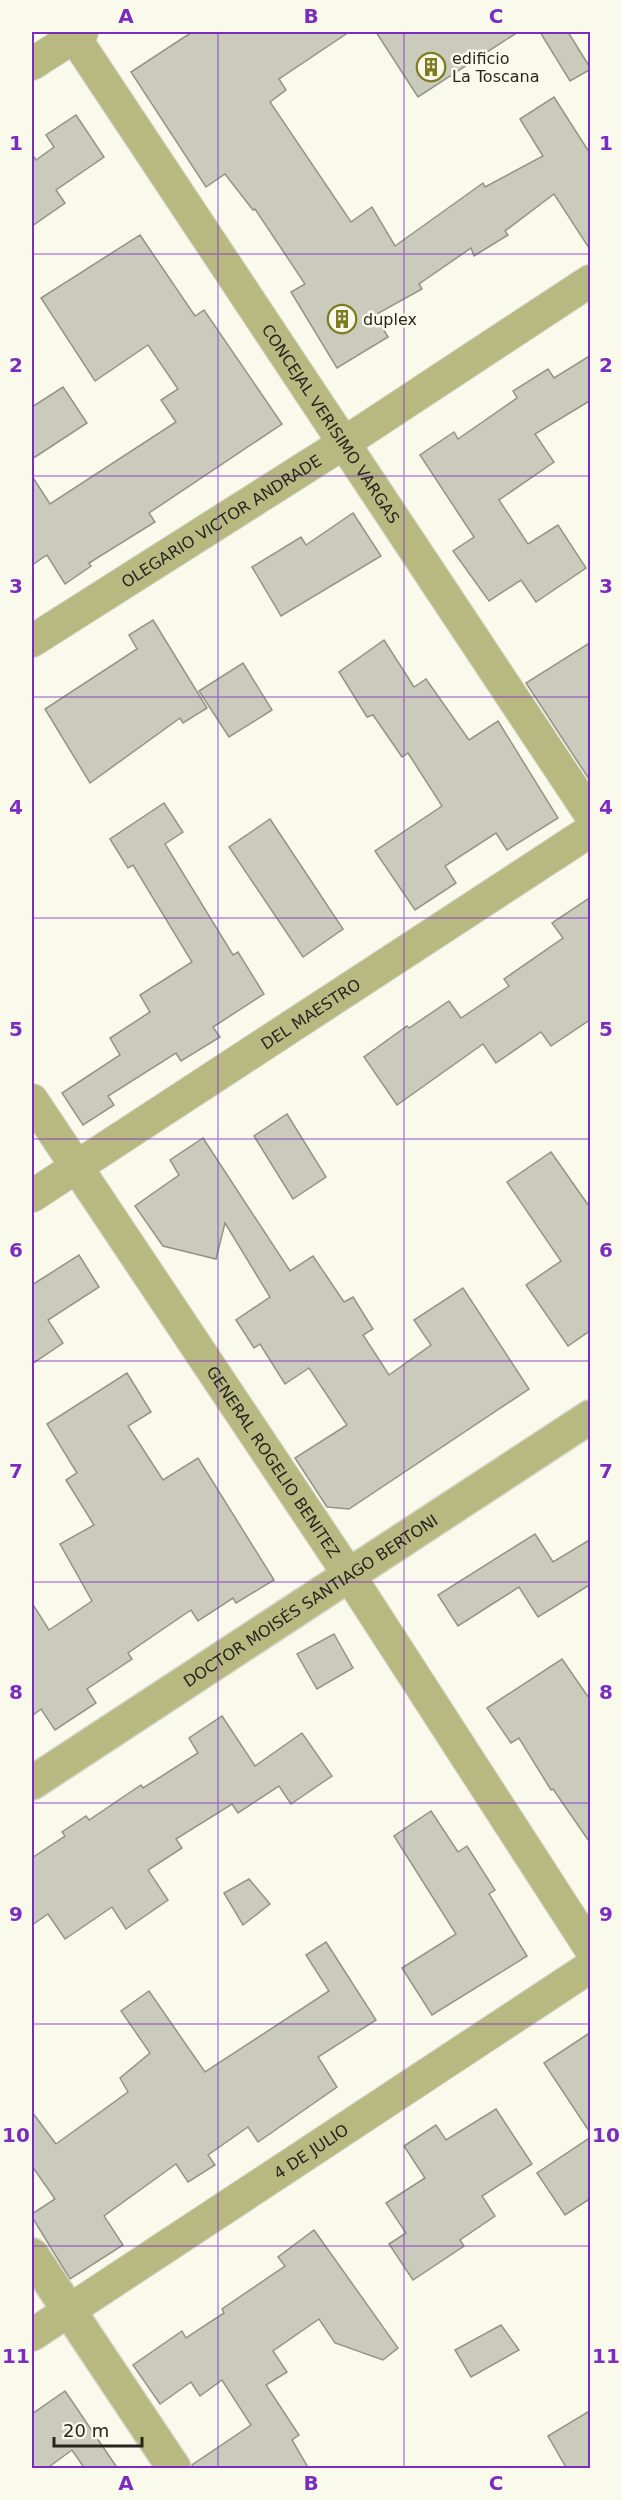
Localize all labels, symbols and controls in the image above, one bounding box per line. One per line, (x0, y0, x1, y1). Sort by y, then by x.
text: A (118, 4, 134, 28)
text: B (303, 4, 319, 28)
text: C (489, 4, 503, 28)
place label: edificio La Toscana (452, 49, 540, 86)
building icon: edificio La Toscana (415, 51, 447, 83)
text: 1 (9, 131, 23, 155)
text: 1 (599, 131, 613, 155)
building icon: duplex (326, 303, 358, 335)
place label: duplex (363, 310, 417, 329)
street label: CONCEJAL VERISIMO VARGAS (258, 321, 403, 527)
text: 2 (9, 353, 23, 377)
text: 2 (599, 353, 613, 377)
street label: OLEGARIO VICTOR ANDRADE (118, 451, 325, 592)
text: 3 (9, 574, 23, 598)
text: 3 (599, 574, 613, 598)
text: 4 (9, 795, 23, 819)
text: 4 (599, 795, 613, 819)
street label: DEL MAESTRO (258, 975, 364, 1054)
text: 5 (9, 1017, 23, 1041)
text: 5 (599, 1017, 613, 1041)
text: 6 (9, 1238, 23, 1262)
text: 6 (599, 1238, 613, 1262)
street label: GENERAL ROGELIO BENITEZ (202, 1363, 344, 1561)
text: 7 (9, 1459, 23, 1483)
text: 7 (599, 1459, 613, 1483)
street label: DOCTOR MOISÉS SANTIAGO BERTONI (180, 1511, 441, 1691)
text: 8 (9, 1680, 23, 1704)
text: 8 (599, 1680, 613, 1704)
text: 9 (9, 1902, 23, 1926)
text: 9 (599, 1902, 613, 1926)
street label: 4 DE JULIO (270, 2120, 352, 2183)
text: 10 (2, 2123, 30, 2147)
text: 10 (592, 2123, 620, 2147)
text: 11 (2, 2344, 30, 2368)
text: 11 (592, 2344, 620, 2368)
scale bar (54, 2410, 142, 2448)
text: 20 m (63, 2420, 109, 2441)
text: A (118, 2471, 134, 2495)
text: B (303, 2471, 319, 2495)
text: C (489, 2471, 503, 2495)

